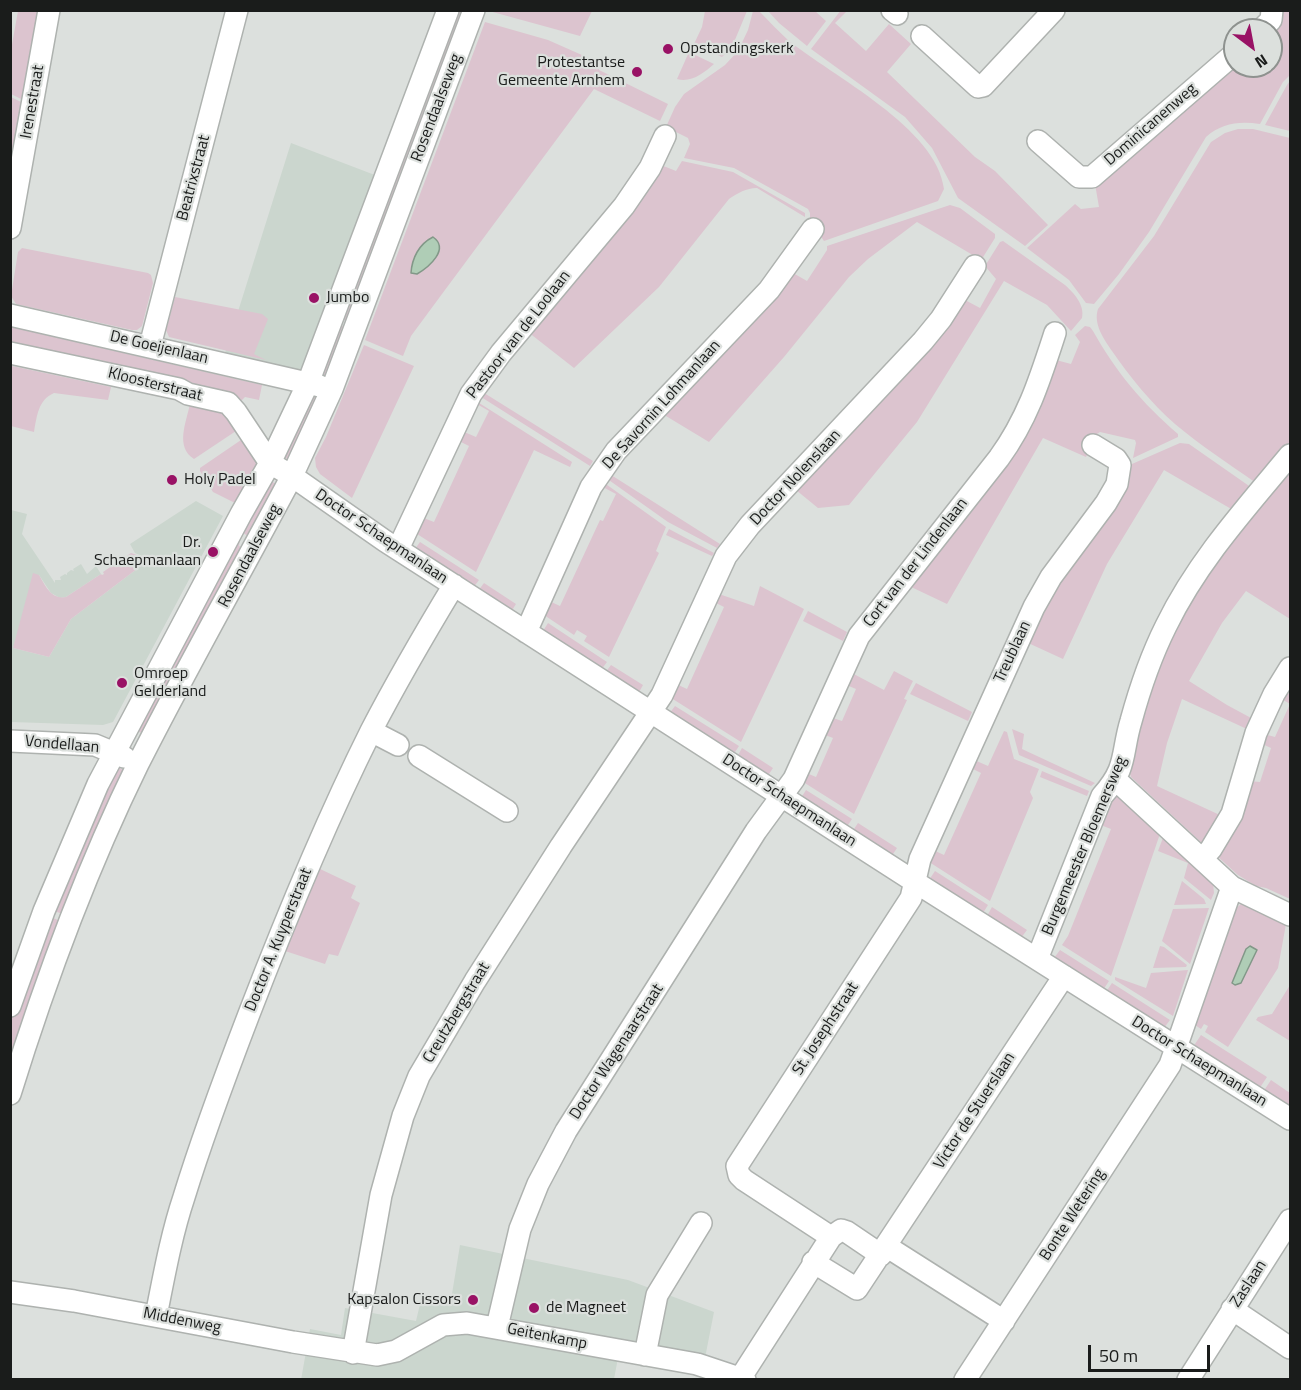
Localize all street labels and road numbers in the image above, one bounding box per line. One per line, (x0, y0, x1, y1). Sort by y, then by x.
street label: Rosendaalseweg (408, 51, 466, 165)
street label: Irenestraat (17, 64, 49, 140)
street label: Dominicanenweg (1101, 80, 1201, 170)
street label: Beatrixstraat (173, 133, 215, 223)
street label: Pastoor van de Loolaan (463, 267, 575, 403)
street label: De Goeijenlaan (108, 327, 210, 369)
street label: De Savornin Lohmanlaan (599, 336, 725, 474)
street label: Kloosterstraat (106, 364, 204, 406)
street label: Doctor Nolenslaan (747, 426, 845, 530)
street label: Doctor Schaepmanlaan (311, 485, 451, 589)
street label: Cort van der Lindenlaan (860, 495, 972, 631)
street label: Rosendaalseweg (215, 501, 285, 611)
street label: Treublaan (990, 618, 1036, 686)
street label: Vondellaan (24, 732, 100, 758)
street label: Doctor Schaepmanlaan (718, 750, 860, 852)
street label: Burgemeester Bloemersweg (1039, 754, 1131, 938)
street label: Doctor A. Kuyperstraat (241, 866, 317, 1014)
street label: Creutzbergstraat (419, 959, 495, 1067)
street label: St. Josephstraat (789, 979, 863, 1079)
street label: Doctor Wagenaarstraat (566, 981, 668, 1123)
street label: Doctor Schaepmanlaan (1128, 1013, 1270, 1111)
street label: Victor de Stuerslaan (930, 1049, 1020, 1173)
street label: Bonte Wetering (1036, 1166, 1110, 1264)
street label: Zaslaan (1227, 1257, 1271, 1311)
street label: Middenweg (141, 1304, 223, 1338)
street label: Geitenkamp (505, 1320, 589, 1354)

